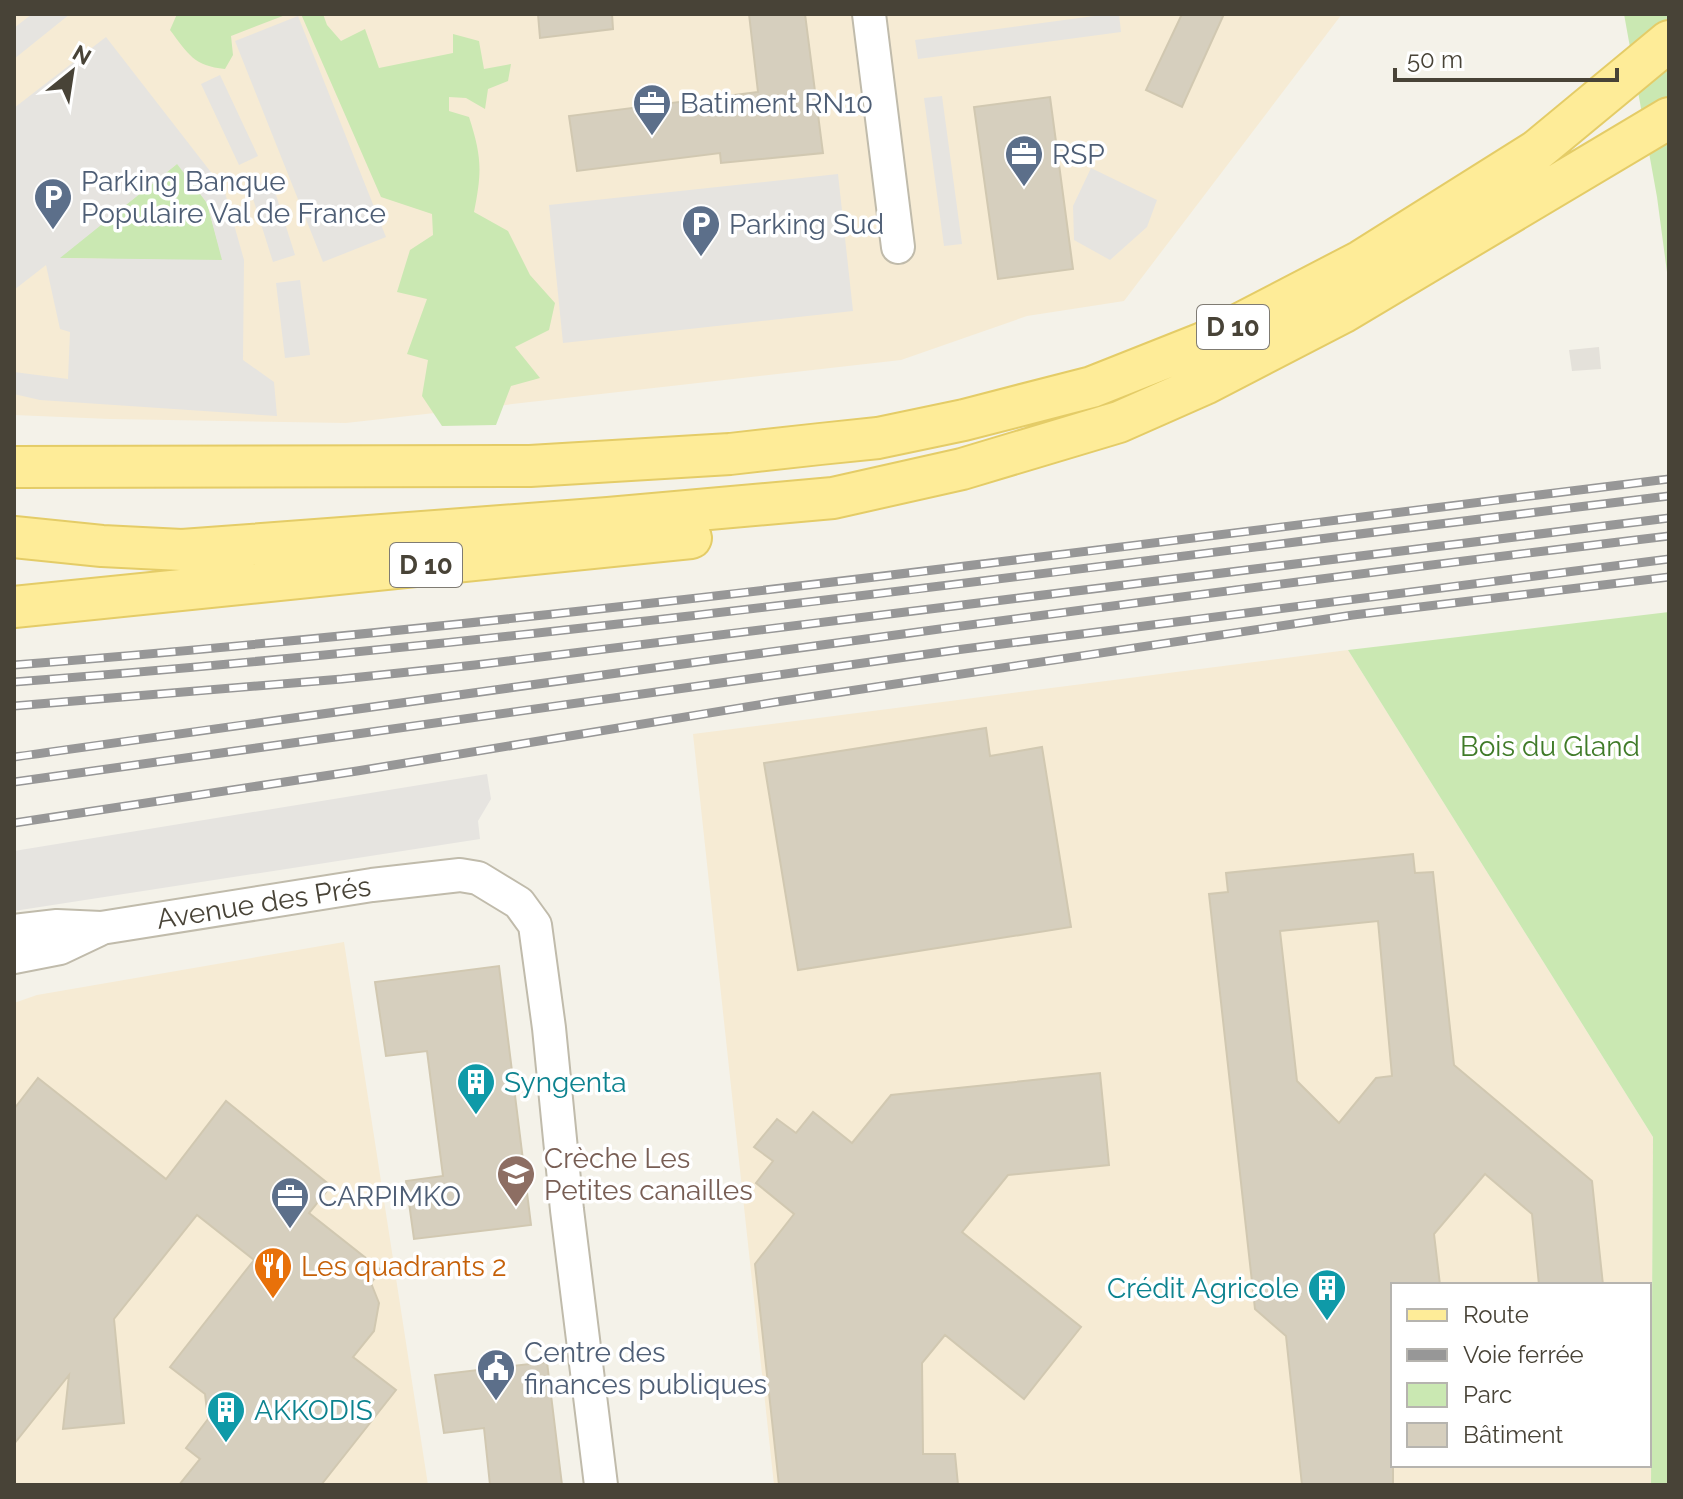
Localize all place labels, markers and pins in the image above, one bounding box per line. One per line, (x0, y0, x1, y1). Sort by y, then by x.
office icon: Batiment RN10 (631, 82, 673, 137)
place label: Batiment RN10 (680, 87, 873, 120)
office icon: RSP (1003, 133, 1045, 188)
place label: RSP (1052, 138, 1105, 171)
place label: Parking Banque Populaire Val de France (81, 165, 386, 230)
parking icon: Parking Banque Populaire Val de France (32, 176, 74, 231)
parking icon: Parking Sud (680, 203, 722, 258)
place label: Parking Sud (729, 208, 884, 241)
building icon: Syngenta (455, 1061, 497, 1116)
place label: Syngenta (504, 1066, 627, 1099)
place label: Crèche Les Petites canailles (544, 1142, 753, 1207)
school or university icon: Crèche Les Petites canailles (495, 1153, 537, 1208)
office icon: CARPIMKO (269, 1175, 311, 1230)
place label: CARPIMKO (318, 1180, 461, 1213)
restaurant icon: Les quadrants 2 (252, 1245, 294, 1300)
place label: Les quadrants 2 (301, 1250, 507, 1283)
building icon: Crédit Agricole (1306, 1267, 1348, 1322)
place label: Crédit Agricole (1107, 1272, 1299, 1305)
place label: Centre des finances publiques (524, 1336, 767, 1401)
public building icon: Centre des finances publiques (475, 1347, 517, 1402)
building icon: AKKODIS (205, 1389, 247, 1444)
place label: AKKODIS (254, 1394, 373, 1427)

